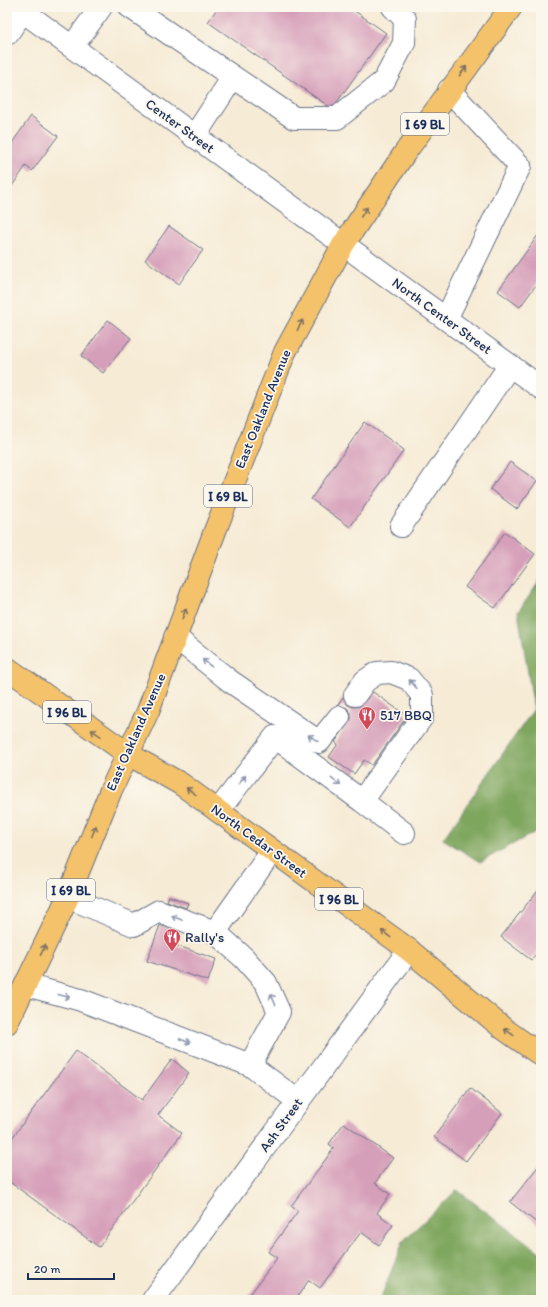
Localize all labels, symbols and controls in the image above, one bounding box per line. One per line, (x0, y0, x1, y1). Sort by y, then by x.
one-way arrow (459, 66, 467, 77)
street label: Center Street (142, 95, 218, 157)
road number: I 69 BL (401, 113, 449, 135)
one-way arrow (360, 207, 368, 218)
street label: North Center Street (389, 274, 495, 358)
one-way arrow (296, 319, 304, 331)
street label: East Oakland Avenue (231, 347, 295, 471)
road number: I 69 BL (204, 485, 252, 507)
one-way arrow (180, 608, 188, 620)
one-way arrow (202, 658, 213, 667)
street label: East Oakland Avenue (102, 670, 170, 794)
one-way arrow (408, 679, 417, 689)
road number: I 96 BL (43, 701, 91, 723)
restaurant icon: 517 BBQ (357, 705, 377, 730)
place label: 517 BBQ (380, 707, 432, 724)
one-way arrow (90, 728, 102, 736)
one-way arrow (308, 734, 319, 742)
one-way arrow (238, 775, 246, 786)
one-way arrow (331, 778, 342, 786)
one-way arrow (185, 787, 196, 795)
street label: North Cedar Street (208, 801, 310, 881)
one-way arrow (91, 825, 99, 837)
road number: I 69 BL (47, 879, 95, 901)
road number: I 96 BL (315, 888, 363, 910)
one-way arrow (171, 913, 183, 921)
restaurant icon: Rally's (162, 927, 182, 952)
place label: Rally's (185, 929, 224, 946)
one-way arrow (381, 929, 392, 938)
one-way arrow (40, 944, 47, 956)
one-way arrow (57, 992, 70, 1000)
one-way arrow (269, 993, 276, 1005)
one-way arrow (504, 1028, 515, 1037)
one-way arrow (179, 1037, 191, 1045)
street label: Ash Street (256, 1095, 306, 1155)
scale bar (28, 1255, 114, 1281)
text: 20 m (34, 1262, 61, 1276)

